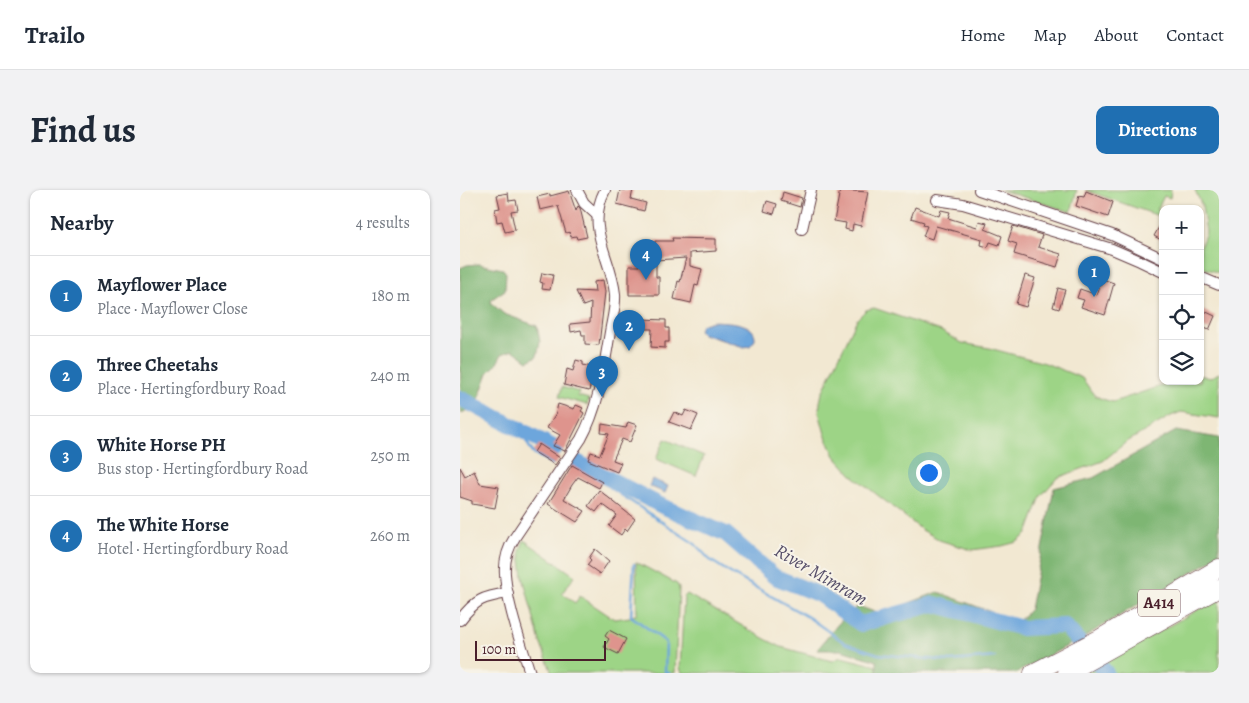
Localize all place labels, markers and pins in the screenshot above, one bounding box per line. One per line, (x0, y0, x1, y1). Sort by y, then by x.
pin: 4 (630, 239, 662, 280)
pin: 1 (1078, 256, 1110, 297)
pin: 2 (613, 310, 645, 351)
pin: 3 (586, 356, 618, 397)

